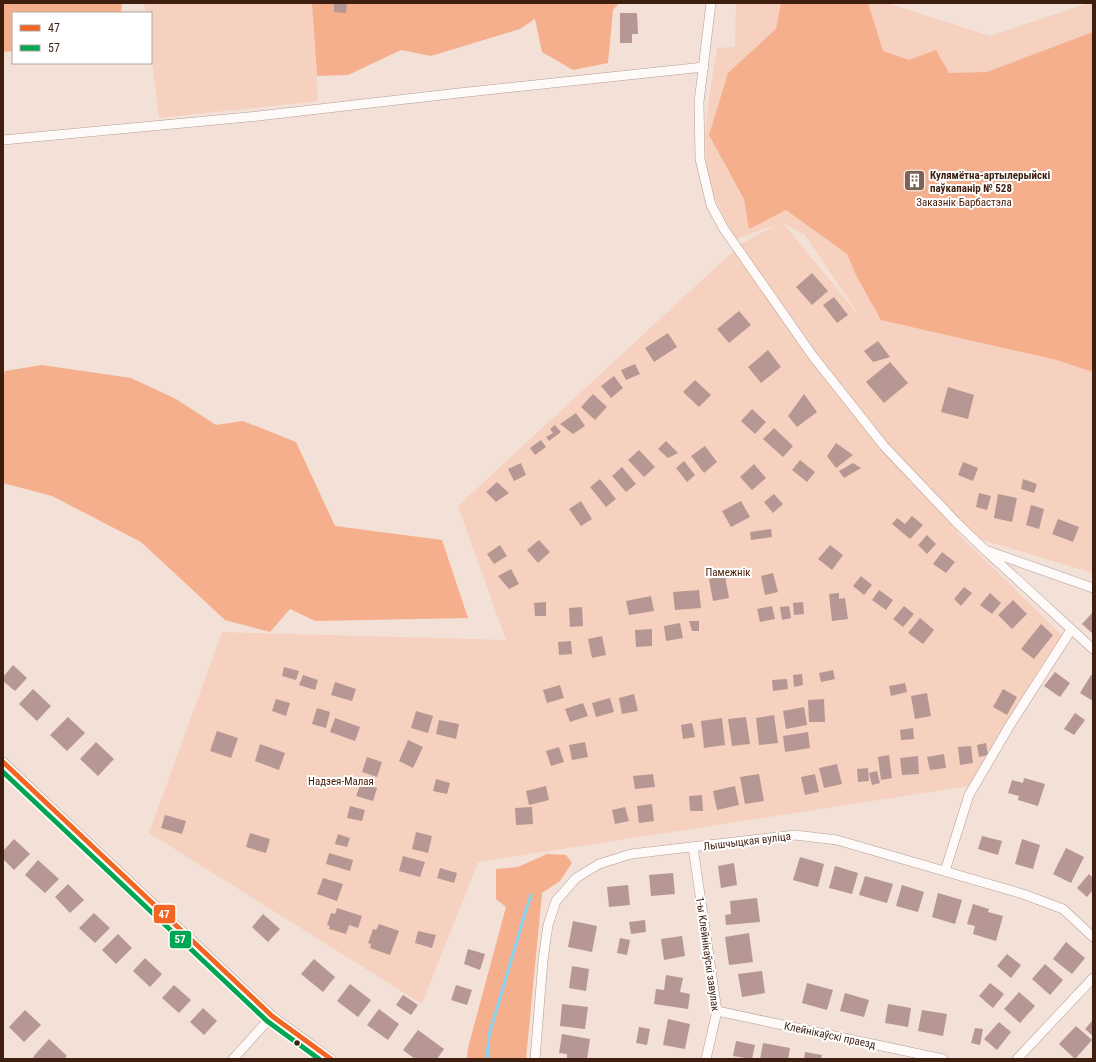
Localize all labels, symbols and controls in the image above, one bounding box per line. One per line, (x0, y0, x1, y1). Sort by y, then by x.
legend (12, 12, 152, 64)
text: 47 (48, 21, 60, 35)
text: 57 (48, 41, 60, 55)
building icon: Кулямётна-артылерыйскі паўкапанір № 528 (901, 168, 927, 194)
place label: Кулямётна-артылерыйскі паўкапанір № 528 (930, 169, 1051, 195)
park label: Заказнік Барбастэла (916, 196, 1012, 209)
park label: Памежнік (705, 566, 751, 579)
park label: Надзея-Малая (308, 775, 374, 788)
street label: Лышчыцкая вуліца (703, 830, 791, 853)
street label: 1-ы Клейнікаўскі завулак (693, 896, 722, 1013)
line badge: 47 (153, 904, 176, 924)
text: 47 (158, 908, 170, 921)
line badge: 57 (169, 930, 192, 949)
text: 57 (174, 933, 186, 946)
street label: Клейнікаўскі праезд (783, 1019, 877, 1052)
unlabelled marker (292, 1038, 302, 1048)

